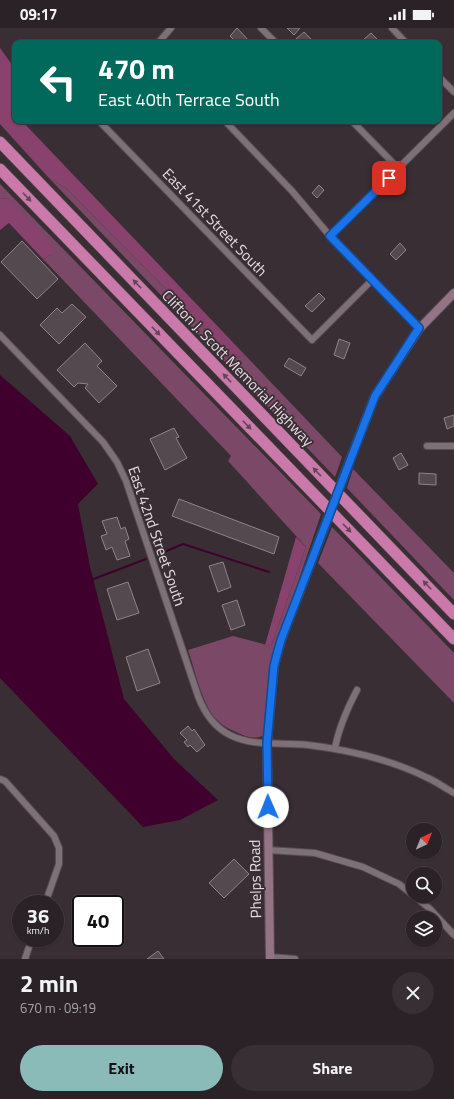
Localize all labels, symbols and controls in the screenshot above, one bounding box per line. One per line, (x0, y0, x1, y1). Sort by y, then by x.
text: 09:17 (20, 3, 57, 26)
text: 470 m (98, 47, 175, 90)
icon: left (32, 56, 84, 108)
text: East 40th Terrace South (98, 86, 280, 113)
pin (372, 161, 406, 195)
street label: East 41st Street South (157, 163, 273, 281)
icon: arrive (378, 167, 400, 189)
one-way arrow (22, 192, 32, 202)
one-way arrow (133, 280, 142, 289)
street label: Clifton J. Scott Memorial Highway (157, 284, 319, 452)
one-way arrow (151, 326, 161, 336)
one-way arrow (222, 373, 232, 383)
one-way arrow (242, 420, 251, 430)
street label: East 42nd Street South (122, 463, 192, 609)
one-way arrow (312, 467, 322, 477)
one-way arrow (342, 523, 351, 533)
one-way arrow (422, 580, 432, 590)
position arrow (247, 786, 289, 828)
north arrow (406, 823, 442, 859)
map controls (406, 823, 442, 947)
street label: Phelps Road (243, 839, 267, 919)
button: search (406, 867, 442, 903)
speed limit sign: 40 (72, 895, 124, 947)
text: 36 (27, 900, 49, 931)
button: layers (406, 911, 442, 947)
text: km/h (27, 923, 49, 938)
text: 2 min (20, 965, 78, 1001)
button: close (392, 972, 434, 1014)
text: 670 m · 09:19 (20, 998, 96, 1018)
button: Exit (20, 1045, 223, 1091)
button: Share (231, 1045, 434, 1091)

